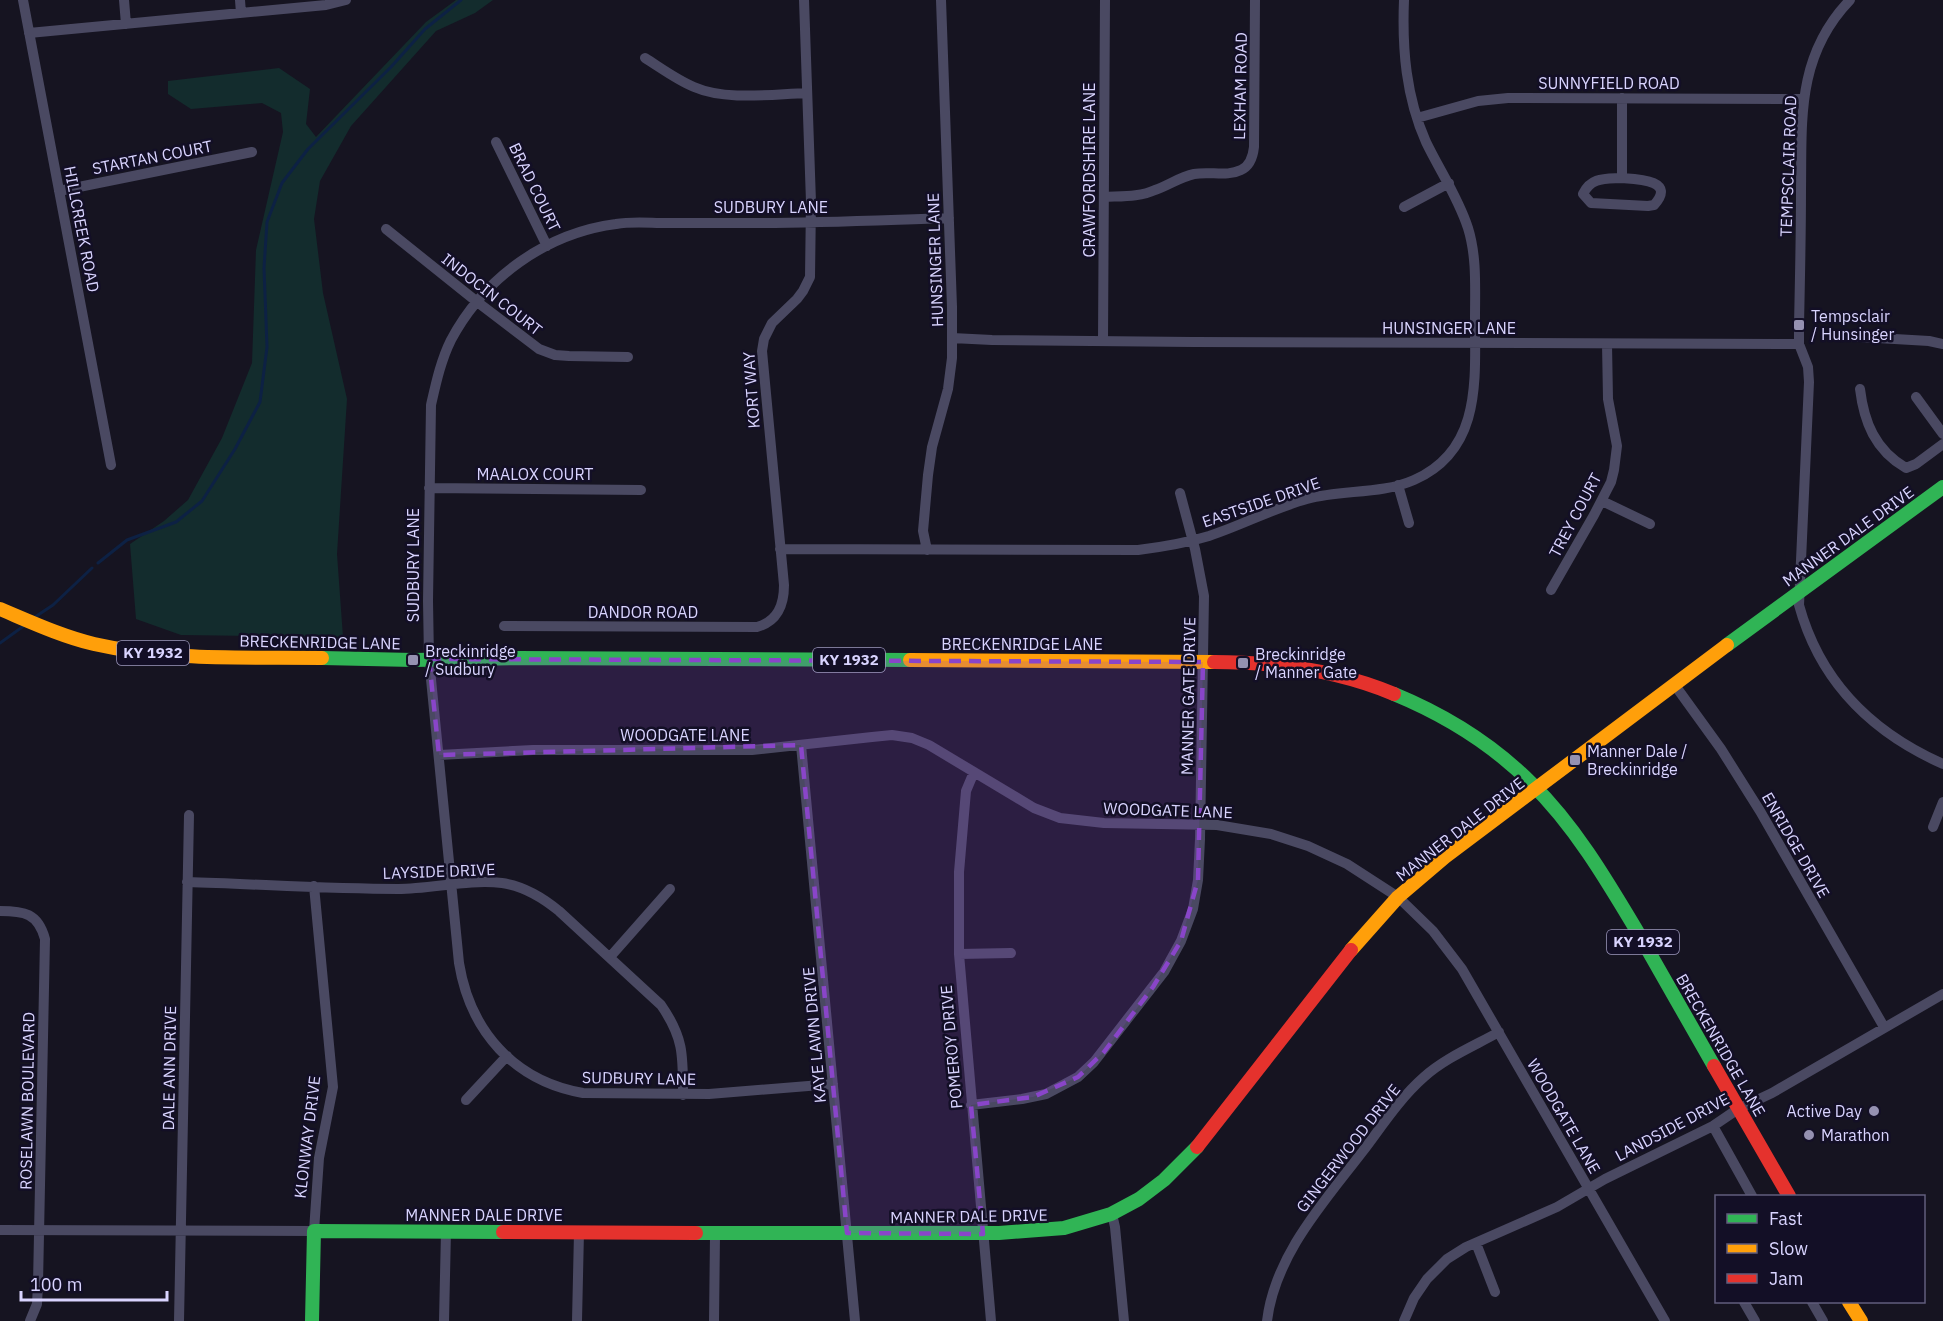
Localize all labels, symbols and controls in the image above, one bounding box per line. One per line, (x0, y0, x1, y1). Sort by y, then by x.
street label: LEXHAM ROAD (1229, 32, 1251, 140)
street label: SUNNYFIELD ROAD (1538, 73, 1680, 93)
street label: CRAWFORDSHIRE LANE (1079, 82, 1099, 258)
street label: TEMPSCLAIR ROAD (1776, 95, 1800, 237)
street label: STARTAN COURT (90, 136, 214, 178)
street label: BRAD COURT (505, 139, 565, 235)
street label: HILLCREEK ROAD (60, 164, 104, 294)
street label: HUNSINGER LANE (923, 193, 947, 327)
street label: SUDBURY LANE (714, 197, 828, 217)
street label: INDOCIN COURT (438, 249, 546, 339)
place label: Tempsclair / Hunsinger (1811, 306, 1894, 344)
street label: HUNSINGER LANE (1382, 318, 1516, 338)
marker: Tempsclair / Hunsinger (1792, 318, 1806, 332)
street label: KORT WAY (738, 350, 764, 429)
street label: MAALOX COURT (477, 464, 593, 484)
street label: TREY COURT (1544, 469, 1606, 561)
street label: EASTSIDE DRIVE (1199, 472, 1323, 532)
street label: MANNER DALE DRIVE (1778, 482, 1918, 590)
street label: SUDBURY LANE (403, 508, 423, 622)
street label: DANDOR ROAD (588, 602, 698, 622)
street label: MANNER GATE DRIVE (1177, 617, 1199, 775)
street label: BRECKENRIDGE LANE (239, 631, 401, 653)
street label: BRECKENRIDGE LANE (941, 634, 1103, 654)
road number: KY 1932 (117, 641, 189, 665)
place label: Breckinridge / Sudbury (425, 641, 516, 679)
place label: Breckinridge / Manner Gate (1255, 644, 1357, 682)
road number: KY 1932 (813, 648, 885, 672)
marker: Breckinridge / Sudbury (406, 653, 420, 667)
marker: Breckinridge / Manner Gate (1236, 656, 1250, 670)
street label: WOODGATE LANE (620, 725, 750, 745)
place label: Manner Dale / Breckinridge (1587, 741, 1687, 779)
marker: Manner Dale / Breckinridge (1568, 753, 1582, 767)
street label: MANNER DALE DRIVE (1392, 773, 1528, 885)
street label: ENRIDGE DRIVE (1758, 789, 1834, 901)
street label: WOODGATE LANE (1103, 798, 1233, 822)
street label: LAYSIDE DRIVE (382, 859, 496, 883)
road number: KY 1932 (1607, 930, 1679, 954)
street label: KAYE LAWN DRIVE (798, 966, 830, 1104)
street label: BRECKENRIDGE LANE (1672, 970, 1770, 1120)
street label: POMEROY DRIVE (936, 984, 966, 1110)
street label: DALE ANN DRIVE (158, 1005, 180, 1131)
street label: ROSELAWN BOULEVARD (15, 1012, 39, 1190)
street label: WOODGATE LANE (1523, 1055, 1605, 1177)
street label: SUDBURY LANE (582, 1067, 696, 1089)
street label: KLONWAY DRIVE (290, 1074, 324, 1200)
street label: GINGERWOOD DRIVE (1292, 1080, 1404, 1216)
street label: LANDSIDE DRIVE (1611, 1088, 1733, 1166)
place label: Active Day (1787, 1101, 1862, 1121)
marker: Active Day (1867, 1104, 1881, 1118)
place label: Marathon (1821, 1125, 1890, 1145)
marker: Marathon (1802, 1128, 1816, 1142)
legend (1715, 1195, 1925, 1303)
street label: MANNER DALE DRIVE (405, 1205, 563, 1225)
street label: MANNER DALE DRIVE (890, 1205, 1048, 1227)
text: Fast (1769, 1207, 1803, 1230)
text: Slow (1769, 1237, 1808, 1260)
scale bar (21, 1264, 166, 1302)
text: Jam (1769, 1267, 1804, 1290)
text: 100 m (30, 1273, 82, 1296)

